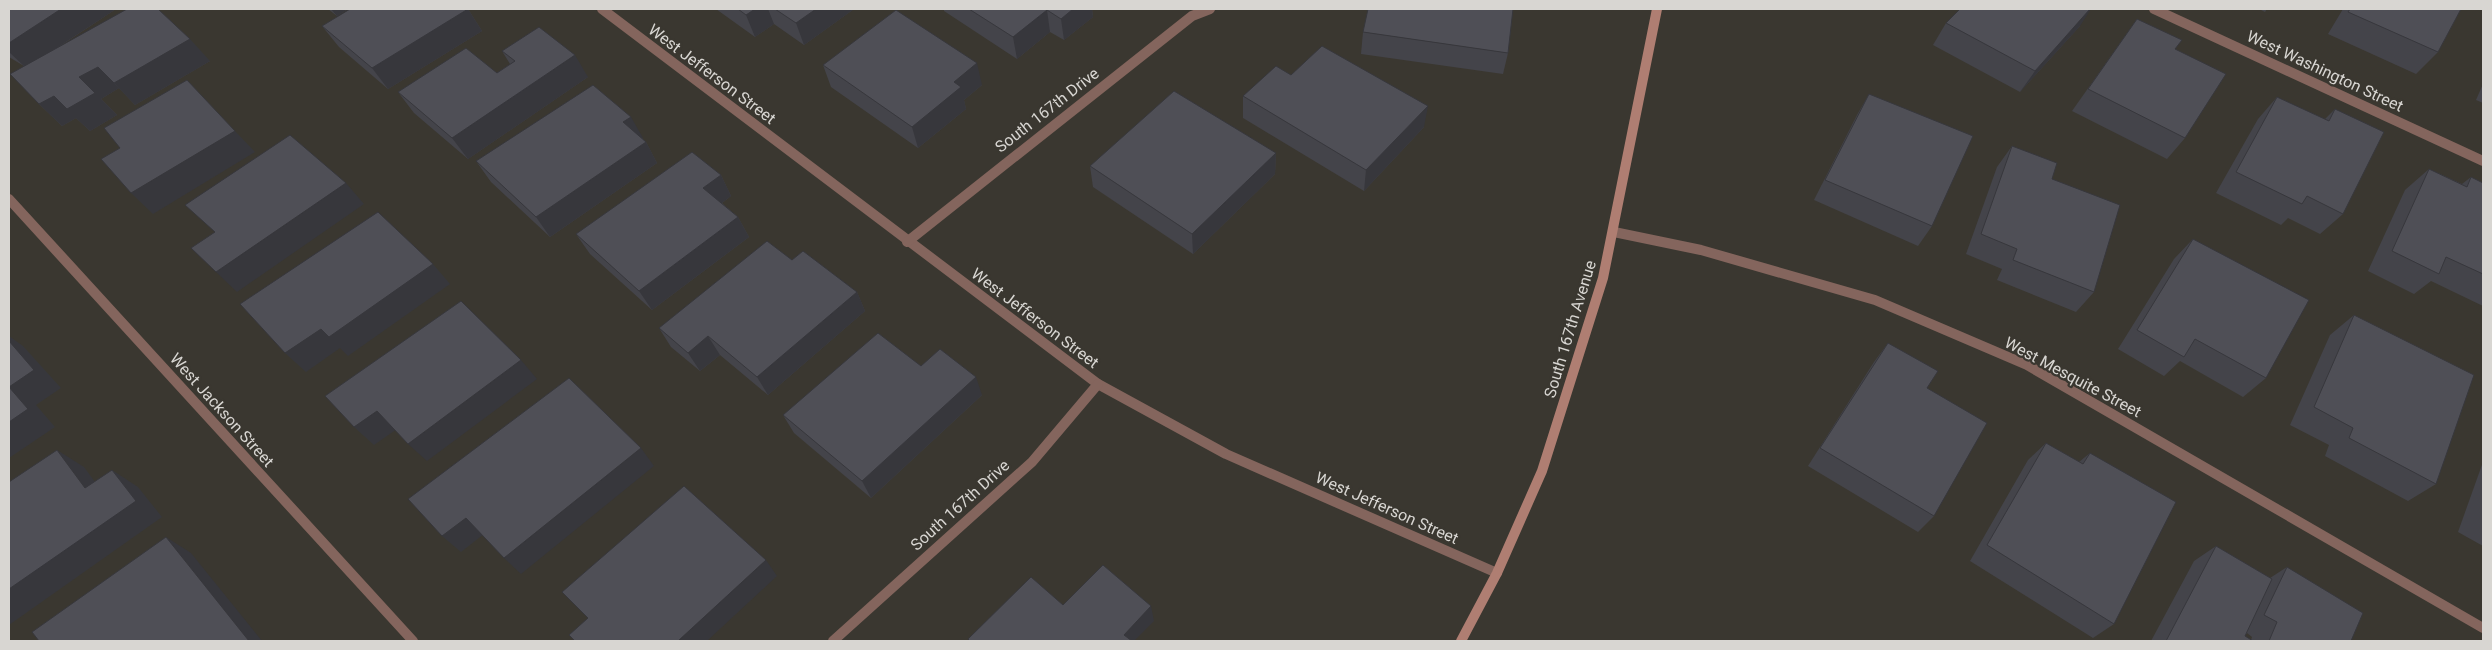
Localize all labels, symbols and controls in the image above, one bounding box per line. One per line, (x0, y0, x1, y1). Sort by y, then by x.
street label: West Jefferson Street (645, 20, 779, 128)
street label: West Washington Street (2244, 26, 2406, 116)
street label: South 167th Drive (991, 64, 1103, 156)
street label: South 167th Avenue (1540, 258, 1600, 400)
street label: West Jefferson Street (968, 264, 1102, 372)
street label: West Mesquite Street (2001, 333, 2145, 421)
street label: West Jackson Street (166, 349, 278, 471)
street label: South 167th Drive (907, 456, 1013, 554)
street label: West Jefferson Street (1313, 468, 1461, 548)

